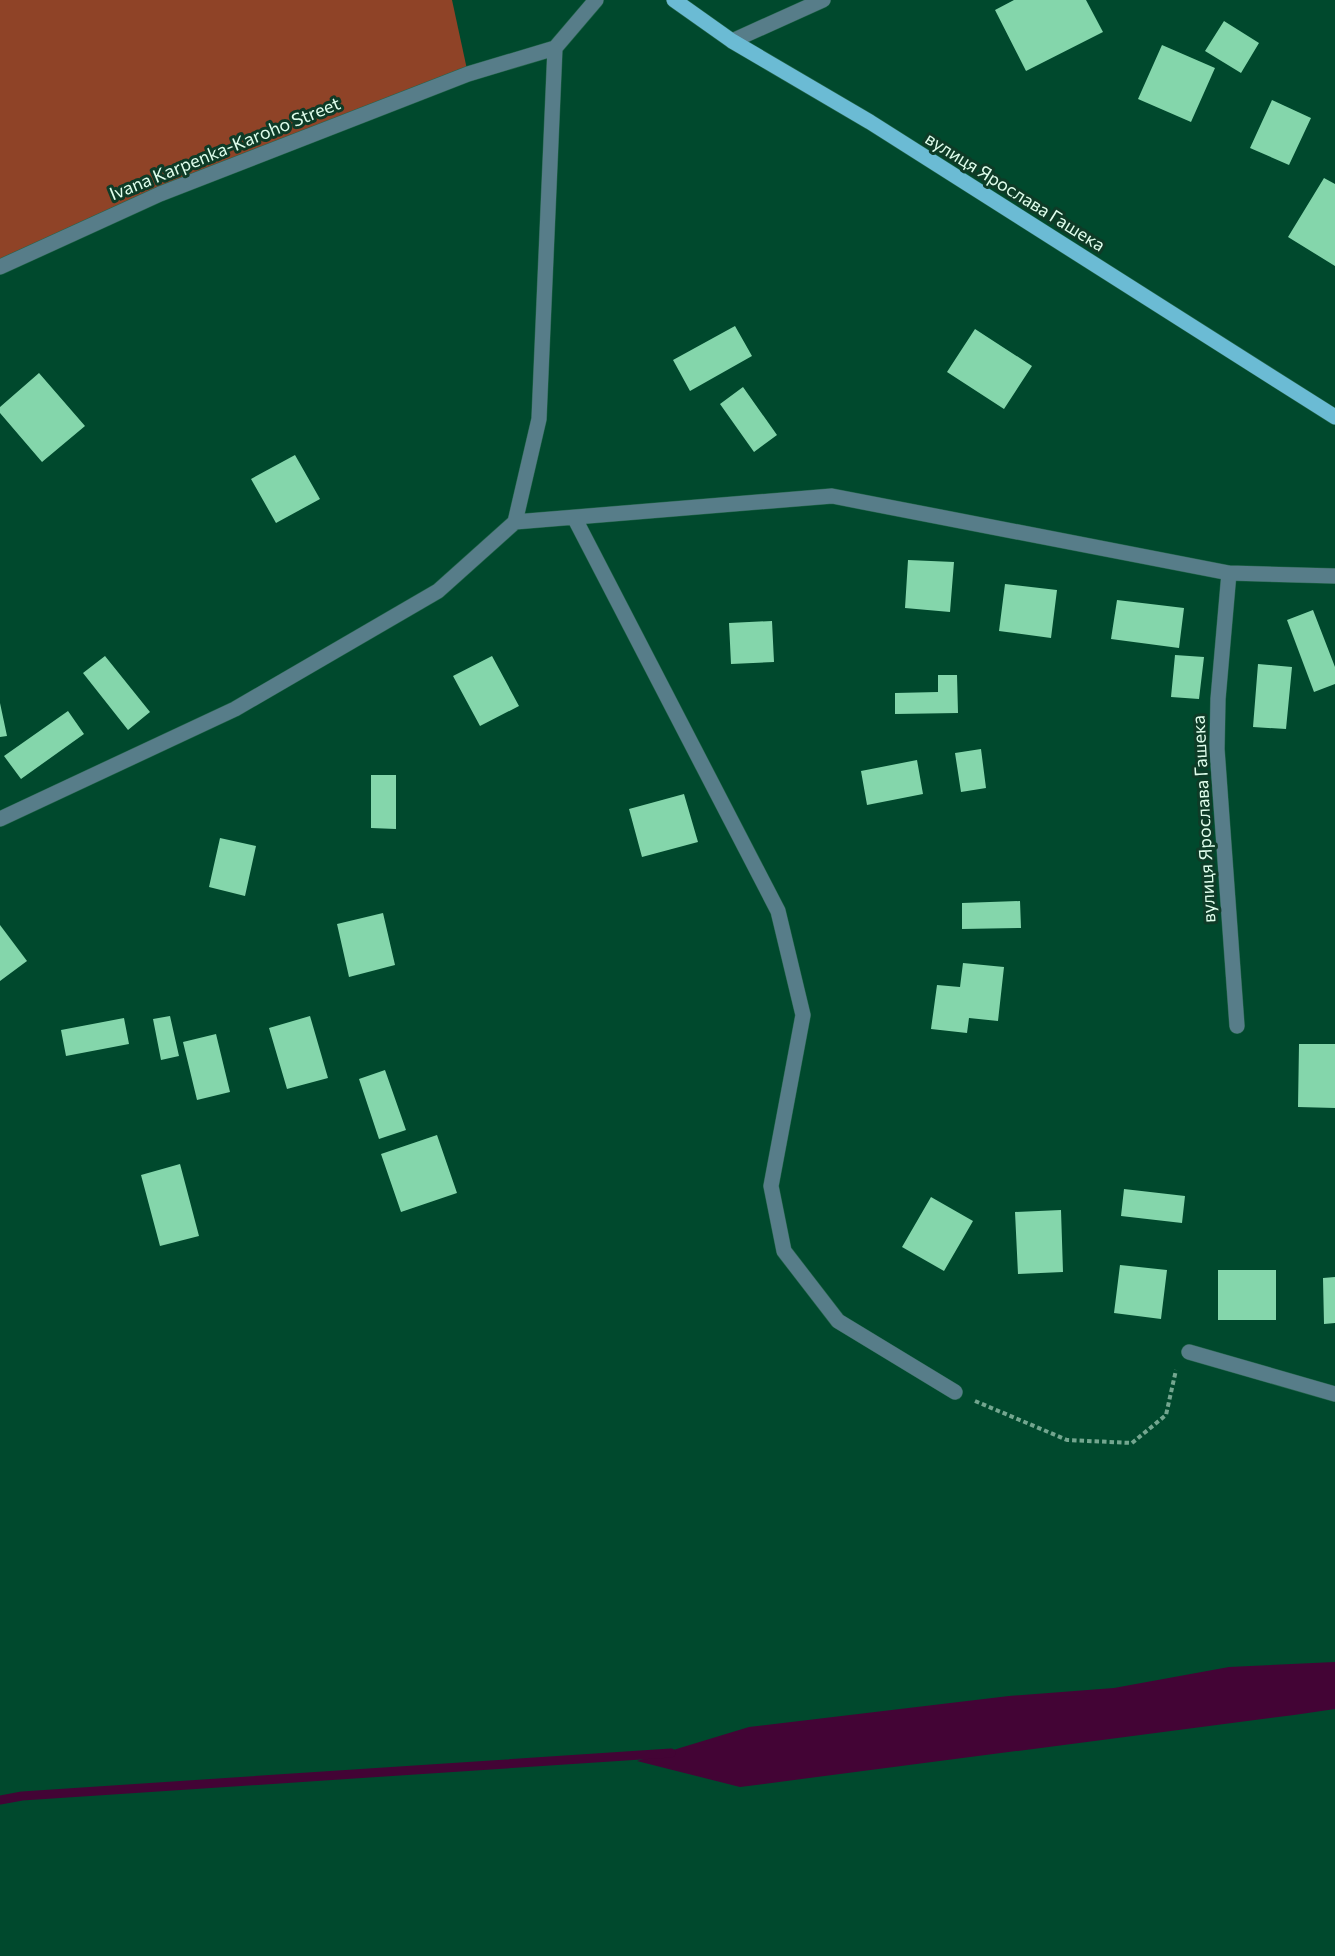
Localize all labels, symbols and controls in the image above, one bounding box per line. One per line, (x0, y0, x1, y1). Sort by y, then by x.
street label: Ivana Karpenka-Karoho Street (106, 92, 343, 205)
street label: вулиця Ярослава Гашека (922, 127, 1110, 256)
street label: вулиця Ярослава Гашека (1187, 715, 1219, 923)

